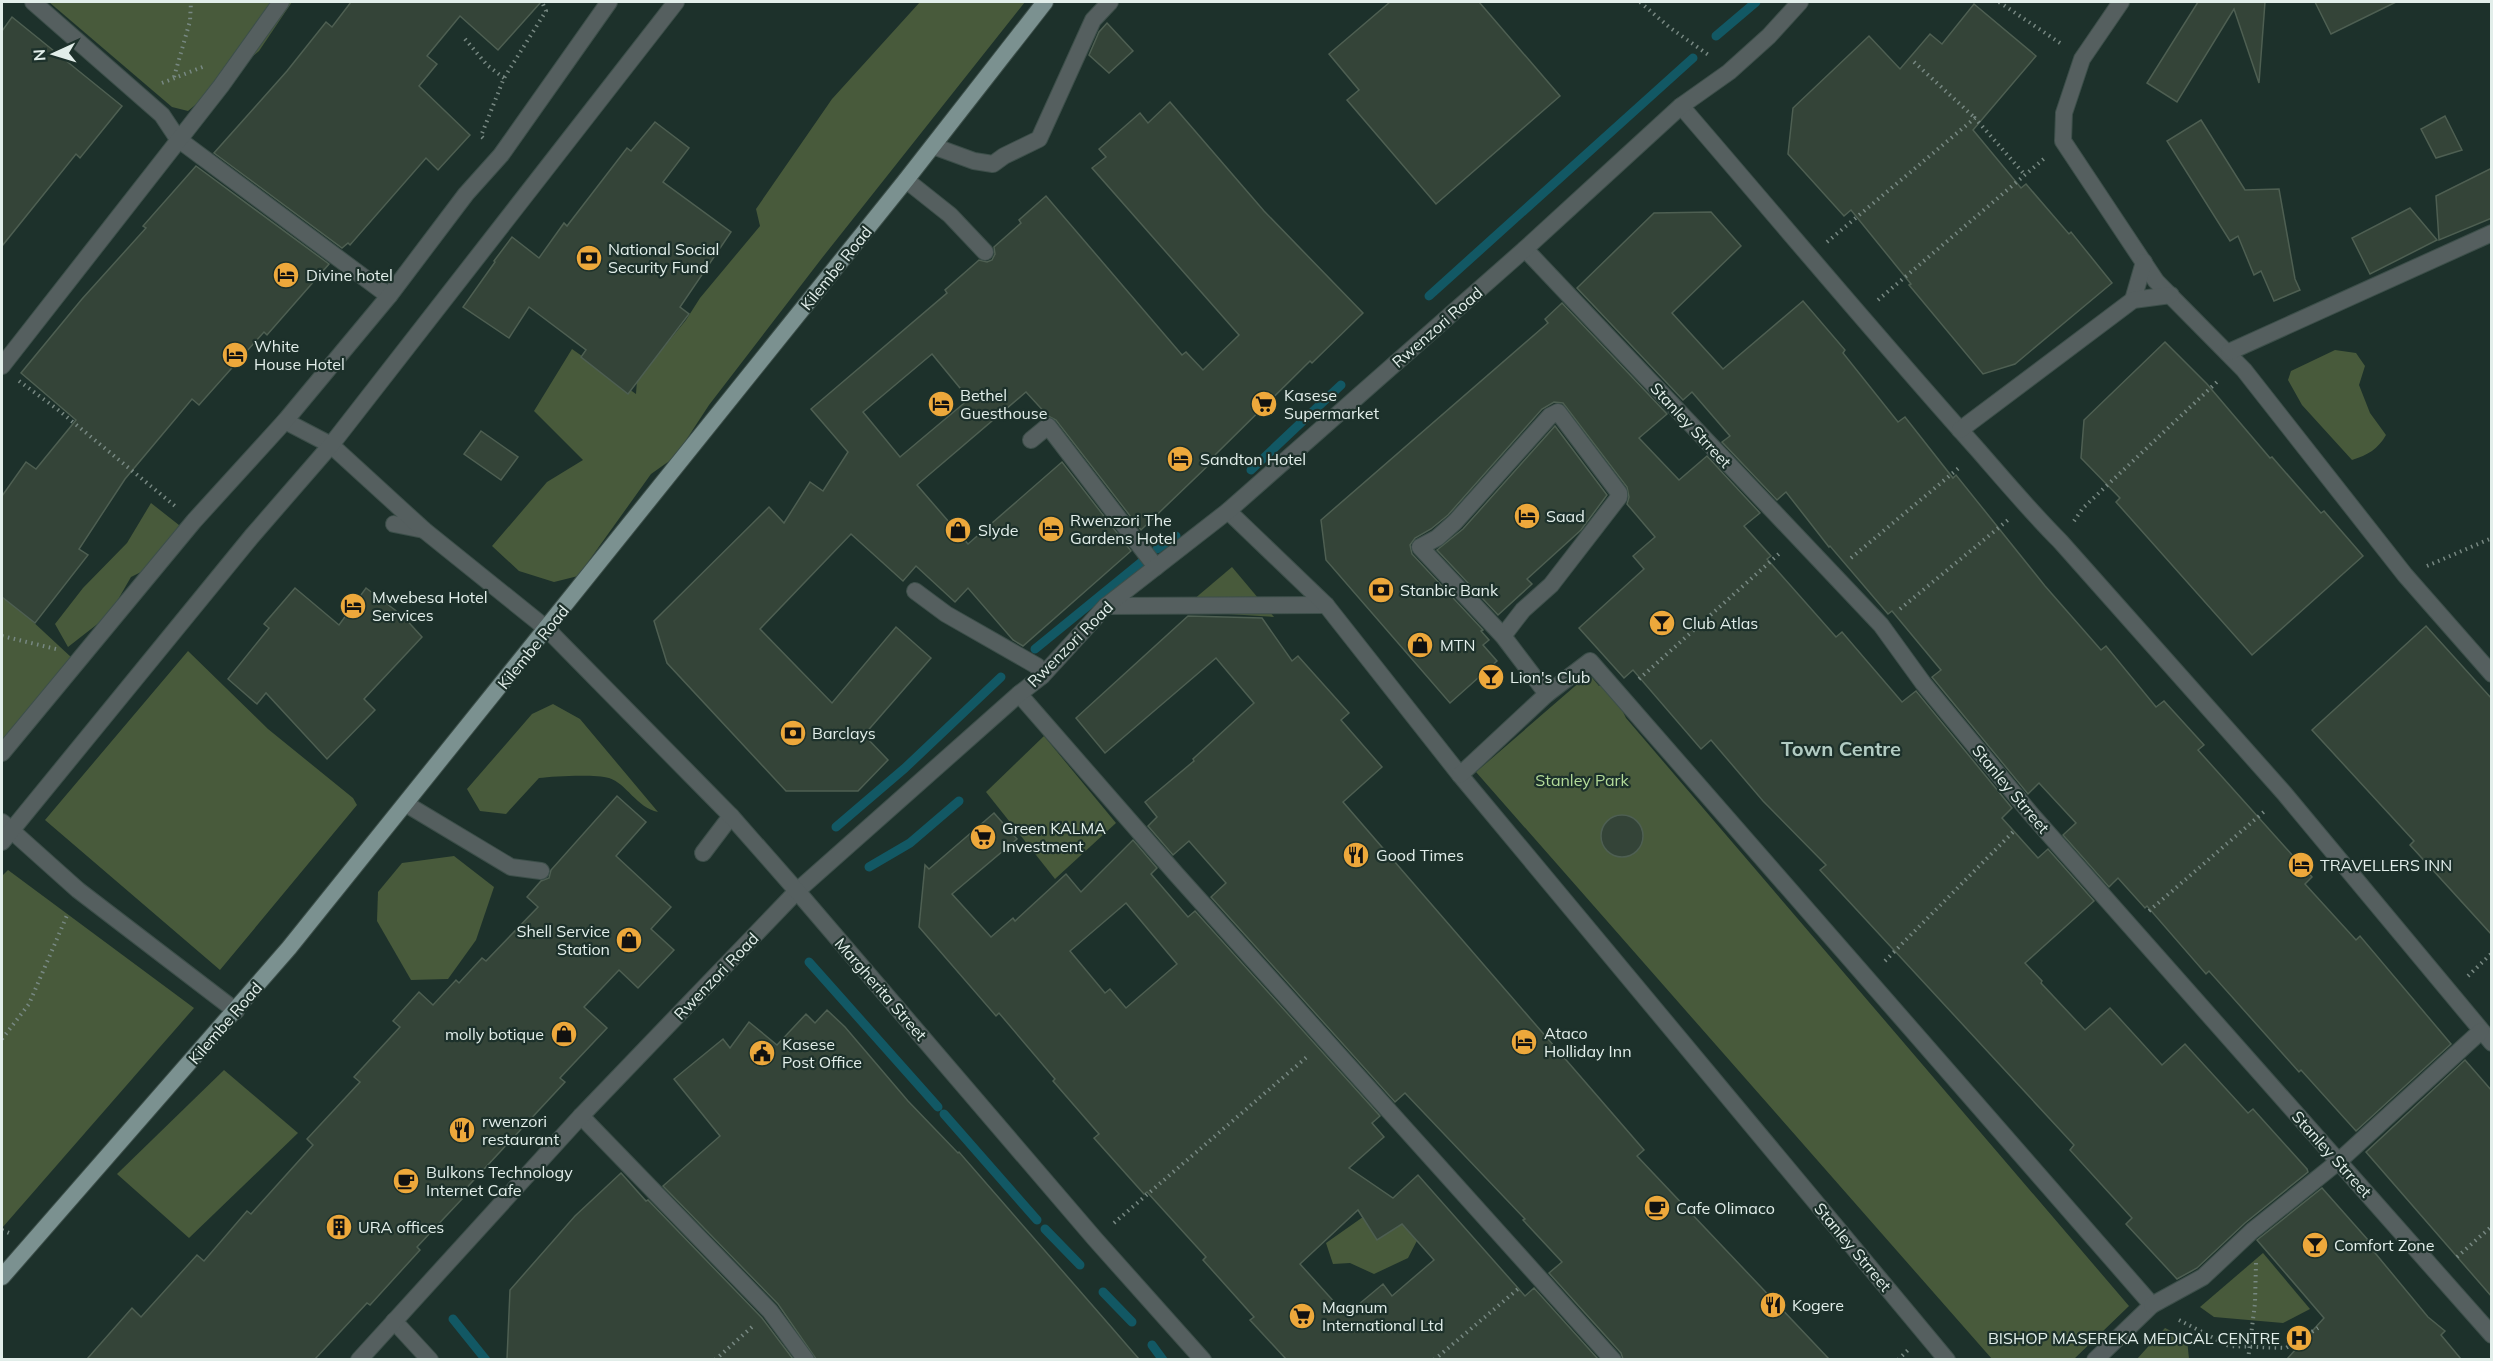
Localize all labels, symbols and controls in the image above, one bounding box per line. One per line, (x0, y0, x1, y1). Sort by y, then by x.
north arrow (24, 24, 84, 84)
text: N (29, 48, 49, 62)
street label: Kilembe Road (796, 222, 876, 314)
place label: National Social Security Fund (608, 239, 719, 277)
bank icon: National Social Security Fund (574, 243, 604, 273)
hotel icon: Divine hotel (271, 260, 301, 290)
place label: Divine hotel (306, 265, 393, 285)
street label: Rwenzori Road (1388, 282, 1486, 372)
place label: White House Hotel (254, 336, 345, 374)
hotel icon: White House Hotel (220, 340, 250, 370)
street label: Stanley Strreet (1646, 378, 1736, 472)
place label: Bethel Guesthouse (960, 385, 1047, 423)
place label: Kasese Supermarket (1284, 385, 1380, 423)
hotel icon: Bethel Guesthouse (926, 389, 956, 419)
supermarket icon: Kasese Supermarket (1249, 389, 1279, 419)
hotel icon: Sandton Hotel (1165, 444, 1195, 474)
place label: Sandton Hotel (1200, 449, 1306, 469)
hotel icon: Saad (1512, 501, 1542, 531)
place label: Saad (1546, 506, 1585, 526)
place label: Rwenzori The Gardens Hotel (1070, 510, 1176, 548)
hotel icon: Rwenzori The Gardens Hotel (1036, 514, 1066, 544)
shop icon: Slyde (943, 515, 973, 545)
place label: Slyde (978, 520, 1018, 540)
bank icon: Stanbic Bank (1366, 575, 1396, 605)
place label: Stanbic Bank (1400, 580, 1499, 600)
place label: Mwebesa Hotel Services (372, 587, 488, 625)
hotel icon: Mwebesa Hotel Services (338, 591, 368, 621)
street label: Rwenzori Road (1023, 597, 1117, 691)
street label: Kilembe Road (493, 601, 573, 693)
bar icon: Club Atlas (1647, 608, 1677, 638)
place label: Club Atlas (1682, 613, 1758, 633)
shop icon: MTN (1405, 630, 1435, 660)
place label: MTN (1440, 635, 1475, 655)
bar icon: Lion's Club (1476, 662, 1506, 692)
place label: Lion's Club (1510, 667, 1590, 687)
bank icon: Barclays (778, 718, 808, 748)
place label: Barclays (812, 723, 876, 743)
district label: Town Centre (1781, 736, 1901, 761)
street label: Stanley Strreet (1968, 741, 2054, 838)
park label: Stanley Park (1535, 770, 1629, 790)
place label: Green KALMA Investment (1002, 818, 1106, 856)
supermarket icon: Green KALMA Investment (968, 822, 998, 852)
restaurant icon: Good Times (1341, 840, 1371, 870)
place label: Good Times (1376, 845, 1464, 865)
hotel icon: TRAVELLERS INN (2286, 850, 2316, 880)
place label: TRAVELLERS INN (2320, 855, 2452, 875)
place label: Shell Service Station (516, 921, 610, 959)
shop icon: Shell Service Station (614, 925, 644, 955)
street label: Rwenzori Road (669, 928, 763, 1024)
street label: Margherita Street (831, 933, 931, 1045)
street label: Kilembe Road (184, 978, 266, 1068)
shop icon: molly botique (549, 1019, 579, 1049)
place label: Ataco Holliday Inn (1544, 1023, 1632, 1061)
place label: molly botique (445, 1024, 544, 1044)
hotel icon: Ataco Holliday Inn (1509, 1027, 1539, 1057)
place label: Kasese Post Office (782, 1034, 862, 1072)
public building icon: Kasese Post Office (747, 1038, 777, 1068)
street label: Stanley Strreet (2288, 1107, 2376, 1202)
place label: rwenzori restaurant (482, 1111, 559, 1149)
restaurant icon: rwenzori restaurant (447, 1115, 477, 1145)
place label: Bulkons Technology Internet Cafe (426, 1162, 573, 1200)
cafe icon: Bulkons Technology Internet Cafe (391, 1166, 421, 1196)
cafe icon: Cafe Olimaco (1642, 1193, 1672, 1223)
place label: Cafe Olimaco (1676, 1198, 1775, 1218)
street label: Stanley Strreet (1810, 1199, 1896, 1296)
building icon: URA offices (324, 1212, 354, 1242)
place label: URA offices (358, 1217, 444, 1237)
bar icon: Comfort Zone (2300, 1230, 2330, 1260)
place label: Comfort Zone (2334, 1235, 2434, 1255)
restaurant icon: Kogere (1758, 1290, 1788, 1320)
place label: Kogere (1792, 1295, 1844, 1315)
place label: Magnum International Ltd (1322, 1297, 1443, 1335)
supermarket icon: Magnum International Ltd (1287, 1301, 1317, 1331)
hospital icon: BISHOP MASEREKA MEDICAL CENTRE (2284, 1323, 2314, 1353)
place label: BISHOP MASEREKA MEDICAL CENTRE (1988, 1328, 2280, 1348)

